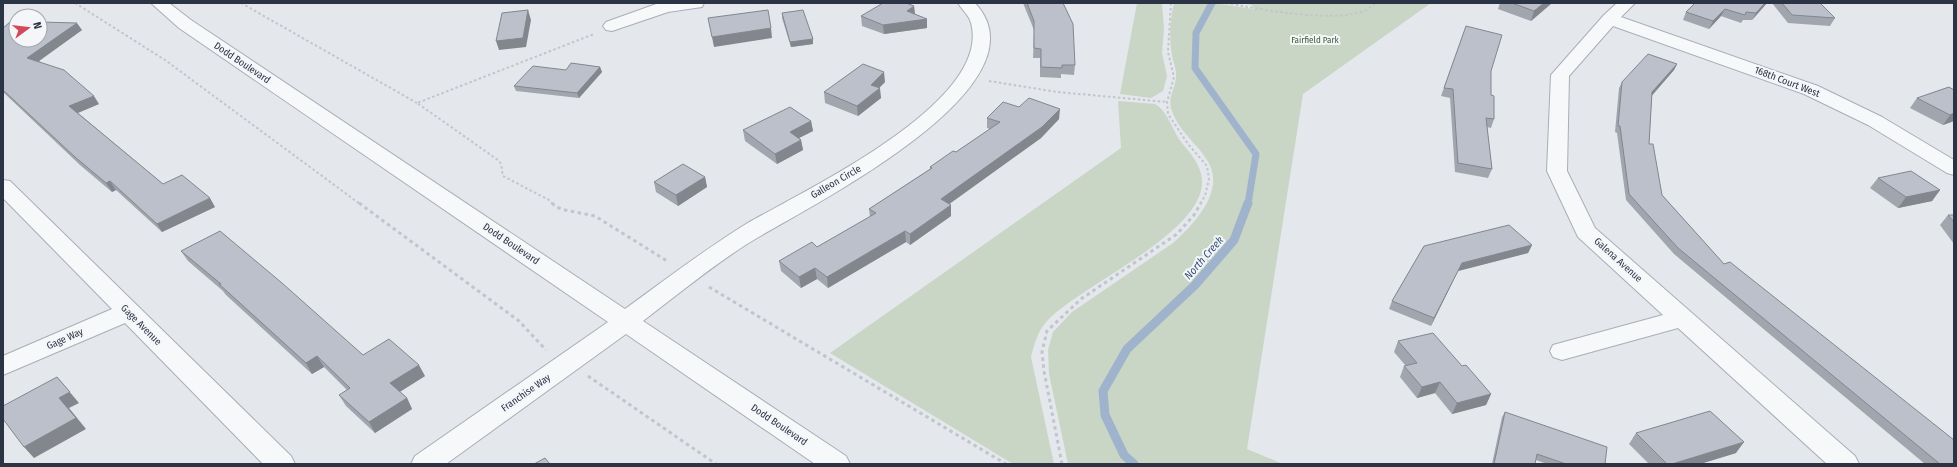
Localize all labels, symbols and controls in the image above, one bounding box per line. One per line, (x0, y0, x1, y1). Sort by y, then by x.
north arrow (8, 8, 48, 48)
text: N (30, 21, 44, 30)
park label: Fairfield Park (1291, 35, 1340, 45)
street label: Dodd Boulevard (212, 40, 272, 86)
street label: 168th Court West (1753, 64, 1822, 100)
street label: Galleon Circle (809, 163, 863, 201)
street label: Dodd Boulevard (481, 221, 541, 267)
water label: North Creek (1182, 233, 1227, 282)
street label: Galena Avenue (1591, 235, 1645, 285)
street label: Gage Avenue (118, 302, 164, 348)
street label: Gage Way (45, 325, 86, 352)
street label: Franchise Way (499, 371, 553, 414)
street label: Dodd Boulevard (749, 402, 809, 448)

